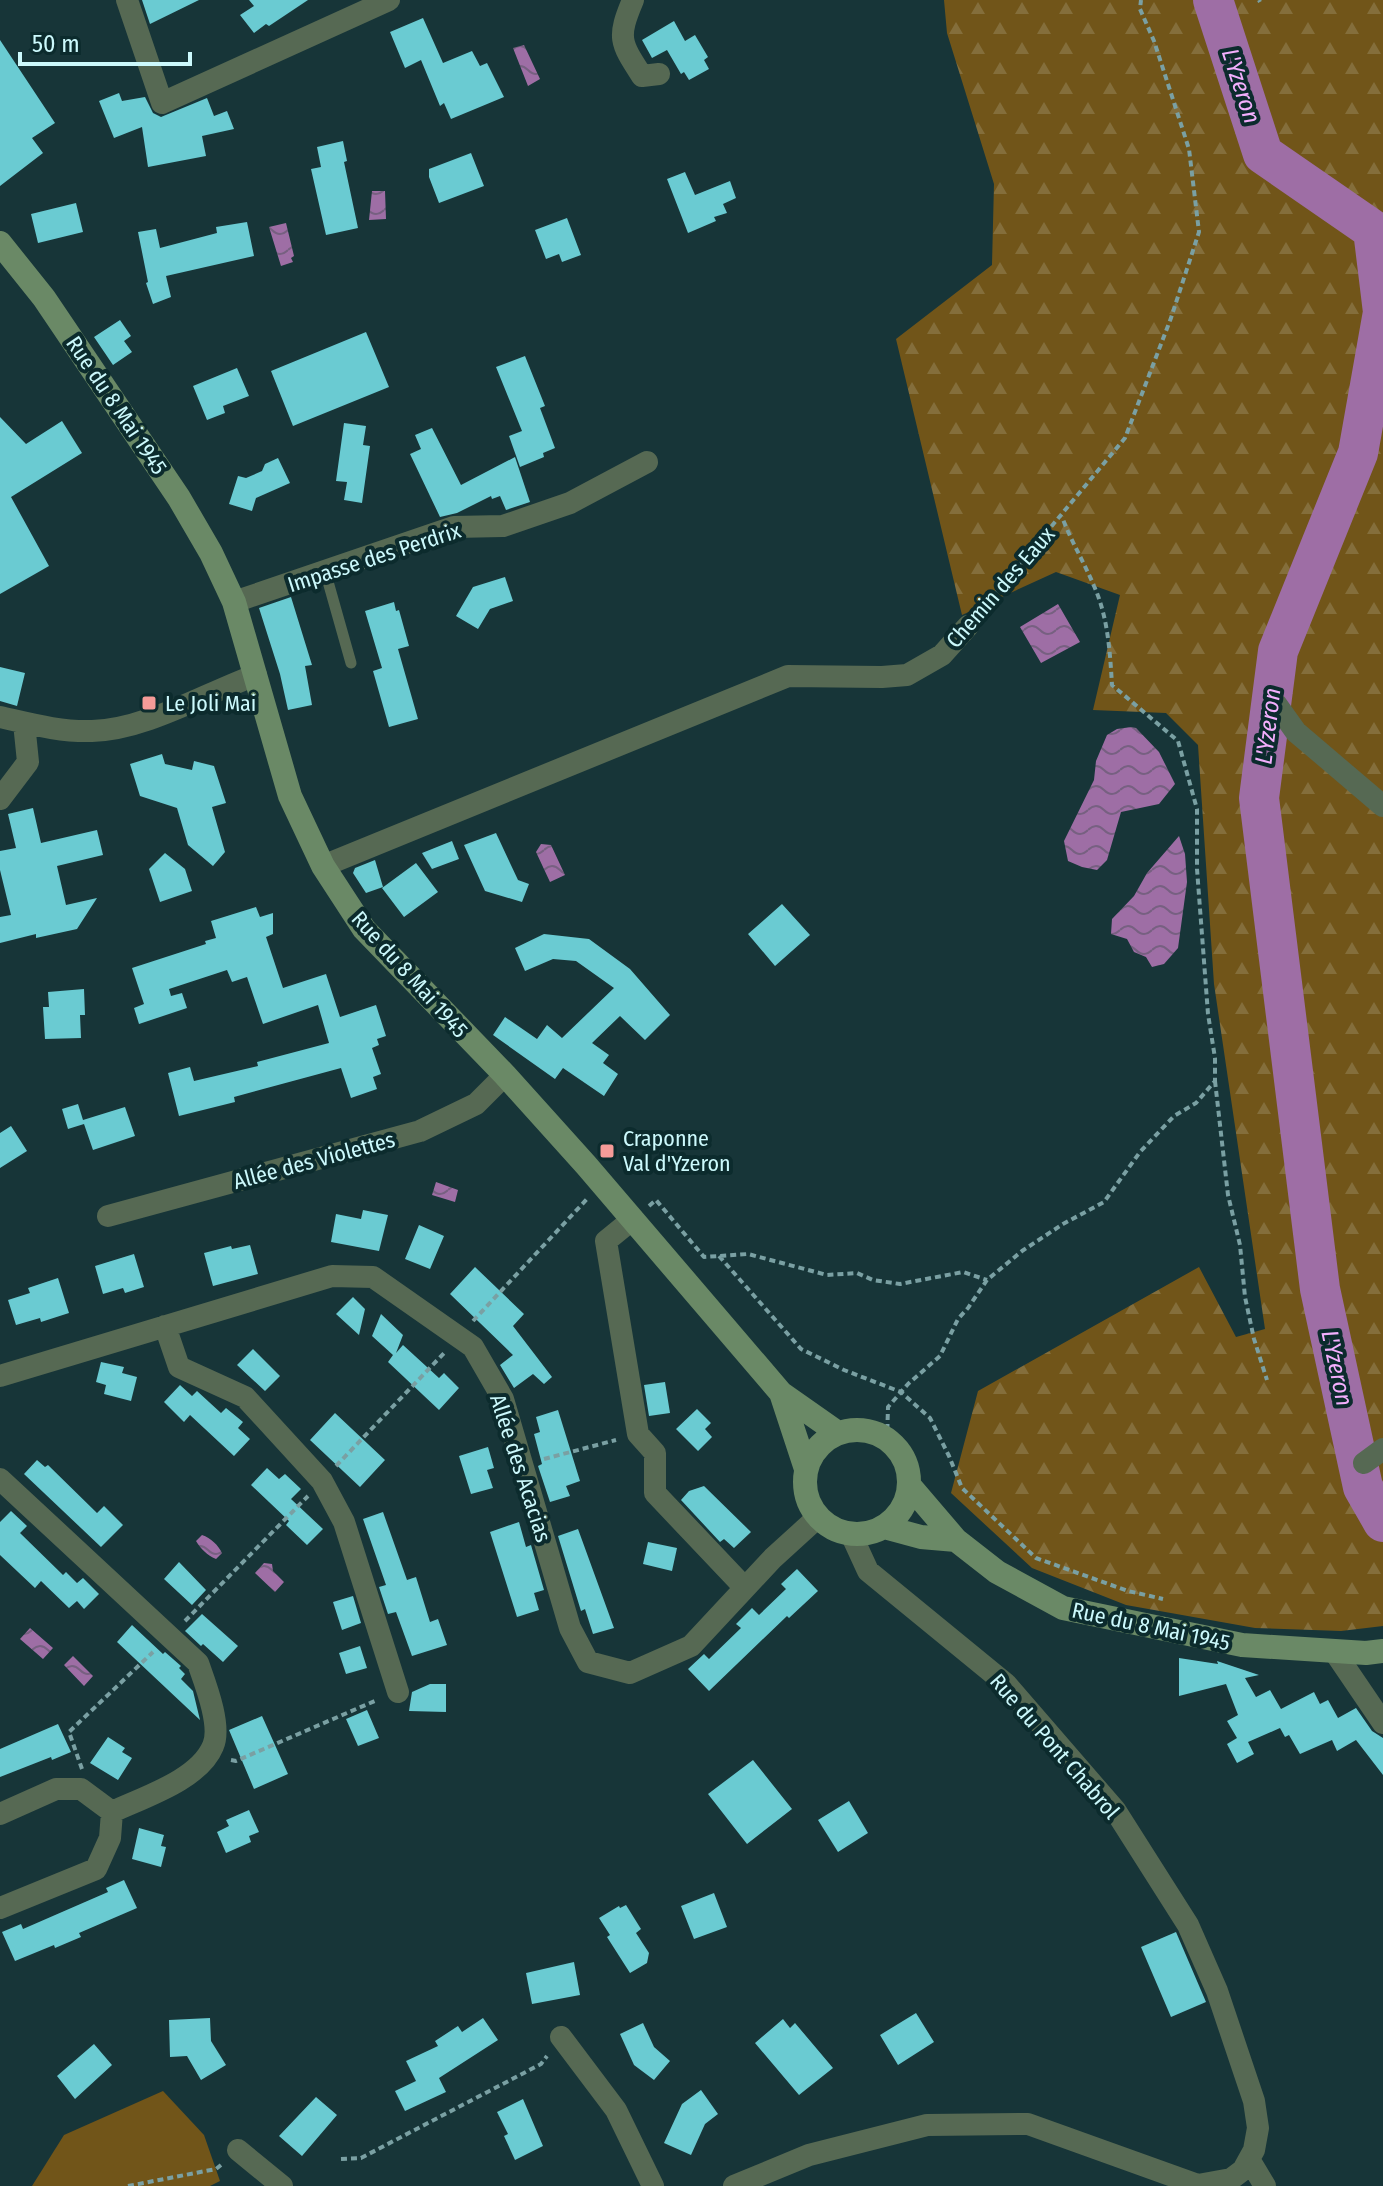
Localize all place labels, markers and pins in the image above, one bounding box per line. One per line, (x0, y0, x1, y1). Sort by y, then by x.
place label: Le Joli Mai (165, 690, 256, 717)
marker: Le Joli Mai (140, 694, 158, 712)
place label: Craponne Val d'Yzeron (623, 1125, 731, 1177)
marker: Craponne Val d'Yzeron (598, 1142, 616, 1160)

